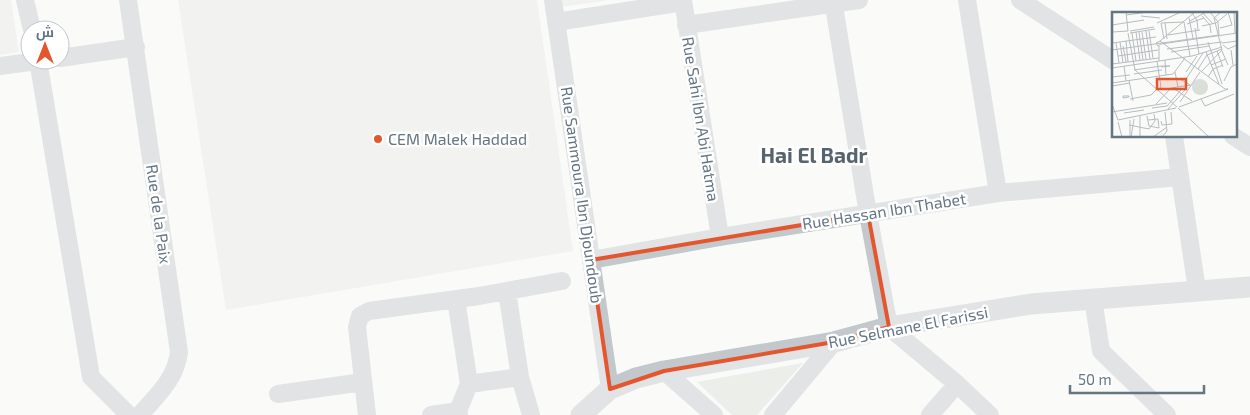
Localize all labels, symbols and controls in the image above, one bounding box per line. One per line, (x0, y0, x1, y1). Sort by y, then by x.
inset map (1112, 12, 1238, 138)
north arrow (20, 20, 70, 70)
text: ش (36, 23, 54, 41)
street label: Rue Sahi Ibn Abi Hatma (679, 35, 724, 203)
street label: Rue Sammoura Ibn Djoundoub (557, 85, 607, 305)
place label: CEM Malek Haddad (388, 129, 527, 148)
marker: CEM Malek Haddad (372, 133, 384, 145)
district label: Hai El Badr (761, 142, 867, 167)
street label: Rue de la Paix (143, 163, 176, 265)
street label: Rue Hassan Ibn Thabet (801, 188, 967, 233)
street label: Rue Selmane El Farissi (826, 302, 989, 351)
scale bar (1070, 362, 1204, 394)
text: 50 m (1078, 370, 1112, 388)

